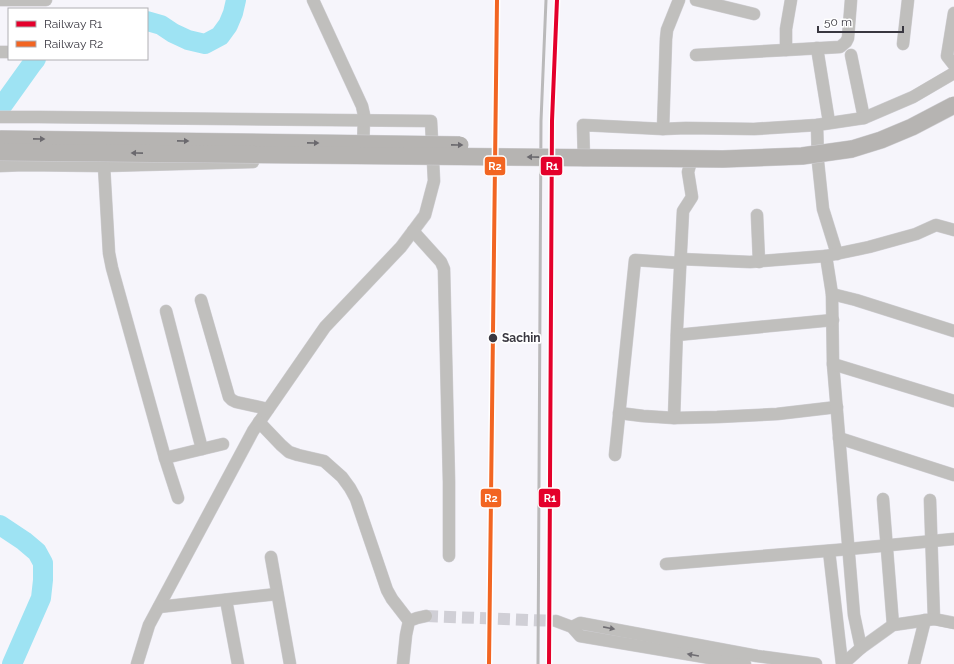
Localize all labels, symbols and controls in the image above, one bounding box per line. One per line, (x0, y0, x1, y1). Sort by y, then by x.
legend (8, 8, 148, 60)
scale bar (818, 8, 903, 34)
text: 50 m (824, 15, 852, 29)
text: Railway R1 (44, 17, 102, 31)
text: Railway R2 (44, 37, 103, 51)
one-way arrow (33, 136, 46, 142)
one-way arrow (177, 138, 190, 144)
one-way arrow (307, 140, 320, 146)
one-way arrow (451, 142, 464, 148)
one-way arrow (130, 150, 143, 156)
one-way arrow (526, 154, 539, 160)
line badge: R2 (484, 156, 506, 176)
line badge: R1 (540, 156, 563, 176)
text: R2 (488, 160, 502, 173)
text: R1 (546, 160, 559, 173)
place label: Sachin (502, 331, 541, 345)
marker: Sachin (487, 332, 499, 344)
line badge: R2 (480, 488, 502, 508)
line badge: R1 (538, 488, 561, 508)
text: R2 (484, 492, 498, 505)
text: R1 (544, 492, 557, 505)
one-way arrow (603, 626, 616, 632)
one-way arrow (687, 652, 699, 658)

